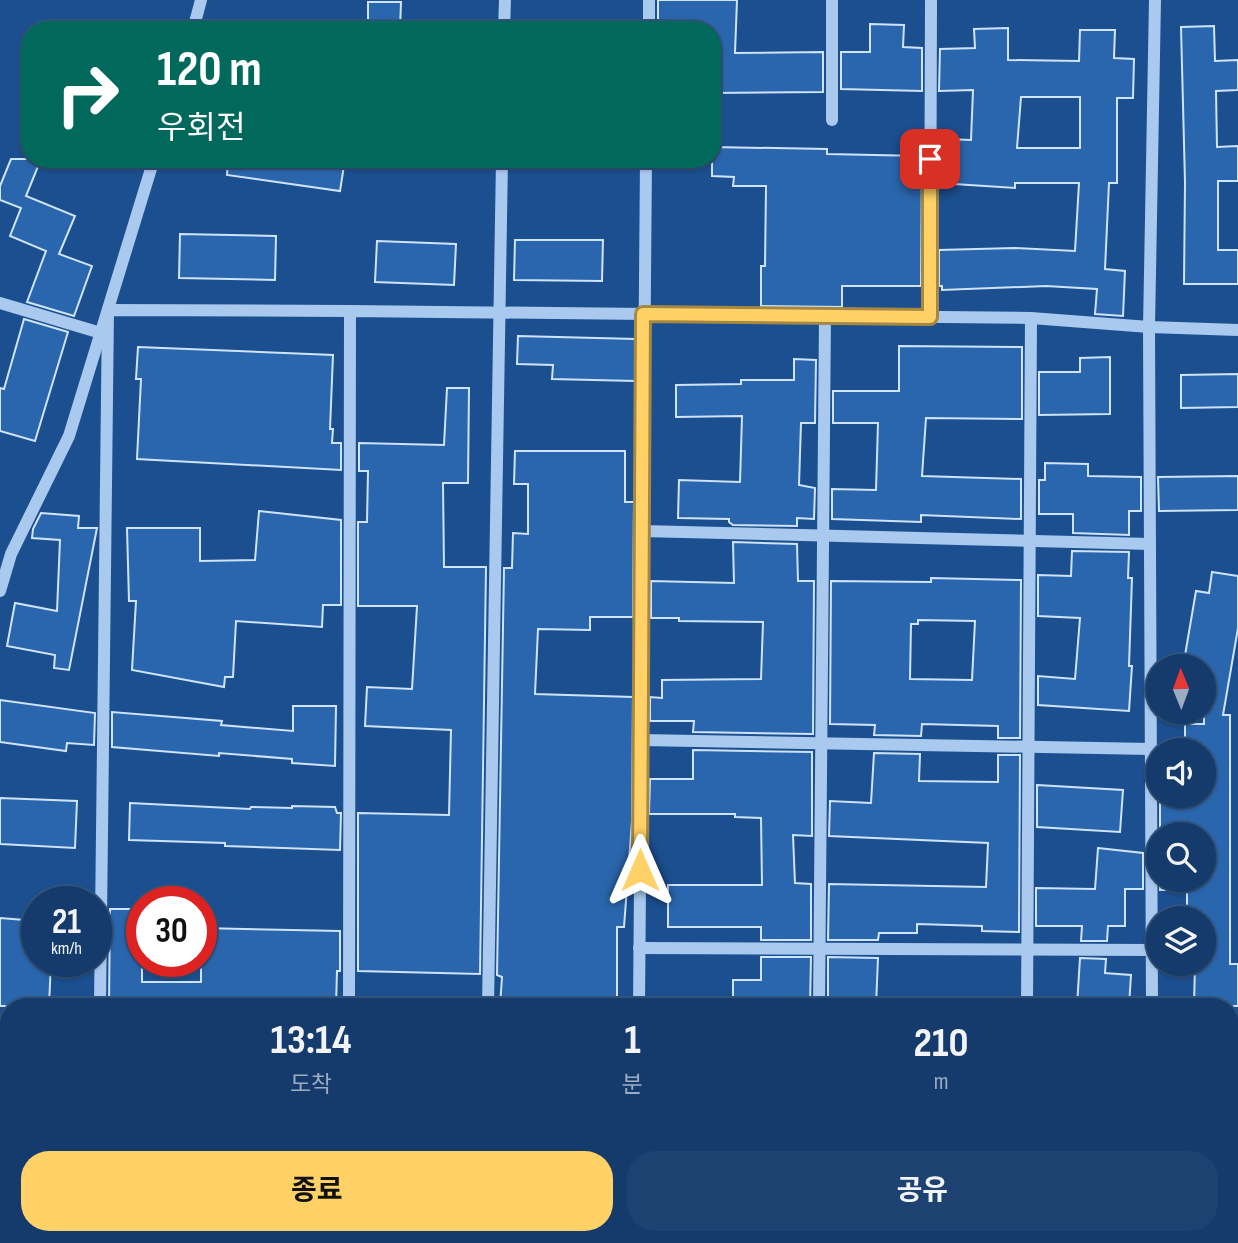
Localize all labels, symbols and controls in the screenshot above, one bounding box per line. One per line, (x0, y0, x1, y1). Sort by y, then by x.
text: 120 m (157, 41, 262, 100)
icon: right (42, 49, 133, 140)
text: 우회전 (157, 109, 245, 148)
pin (900, 129, 960, 189)
icon: arrive (911, 140, 949, 178)
north arrow (1146, 654, 1216, 724)
map controls (1146, 654, 1216, 976)
button: sound (1146, 738, 1216, 808)
button: search (1146, 822, 1216, 892)
position arrow (603, 833, 677, 907)
speed limit sign: 30 (126, 886, 217, 977)
text: 21 (52, 901, 81, 944)
button: layers (1146, 906, 1216, 976)
text: km/h (51, 938, 82, 959)
text: 13:14 (270, 1015, 351, 1066)
text: 1 (624, 1015, 641, 1066)
text: 210 (914, 1018, 969, 1069)
text: m (934, 1068, 948, 1096)
text: 도착 (290, 1071, 332, 1099)
text: 분 (622, 1071, 643, 1099)
button: 종료 (21, 1151, 613, 1231)
button: 공유 (627, 1151, 1218, 1231)

